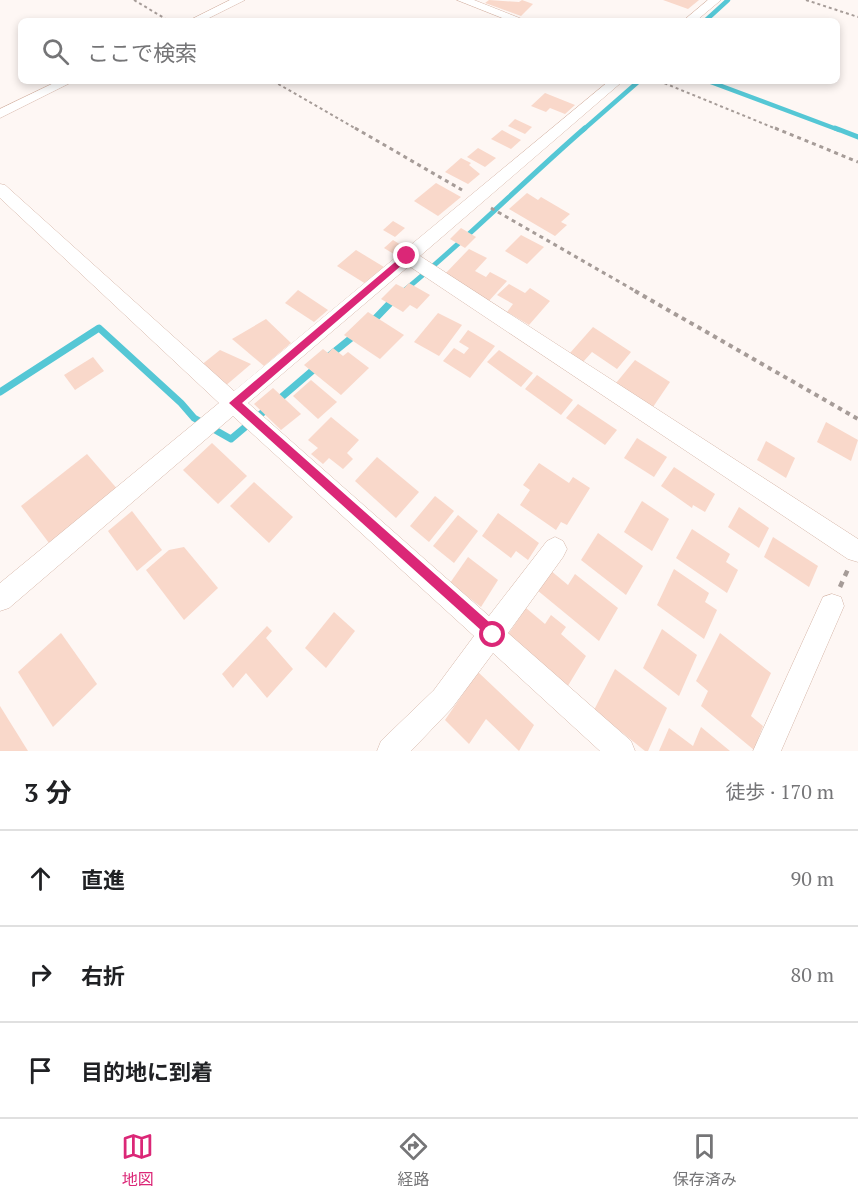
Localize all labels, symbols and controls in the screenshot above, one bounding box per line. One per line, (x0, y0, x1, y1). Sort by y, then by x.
search box (18, 18, 840, 84)
icon: search (39, 35, 72, 68)
text: ここで検索 (87, 38, 197, 67)
route end (393, 242, 419, 268)
route start (479, 621, 505, 647)
text: 3 分 (24, 775, 72, 809)
text: 徒歩 · 170 m (725, 778, 834, 805)
icon: ahead (24, 862, 57, 895)
text: 直進 (81, 865, 125, 894)
text: 90 m (791, 865, 834, 892)
icon: right (24, 958, 57, 991)
text: 右折 (81, 961, 125, 990)
text: 80 m (791, 961, 834, 988)
icon: arrive (24, 1054, 57, 1087)
text: 目的地に到着 (81, 1057, 213, 1086)
tab: 地図 (121, 1130, 154, 1190)
tab: 経路 (397, 1130, 430, 1190)
tab: 保存済み (673, 1130, 737, 1190)

